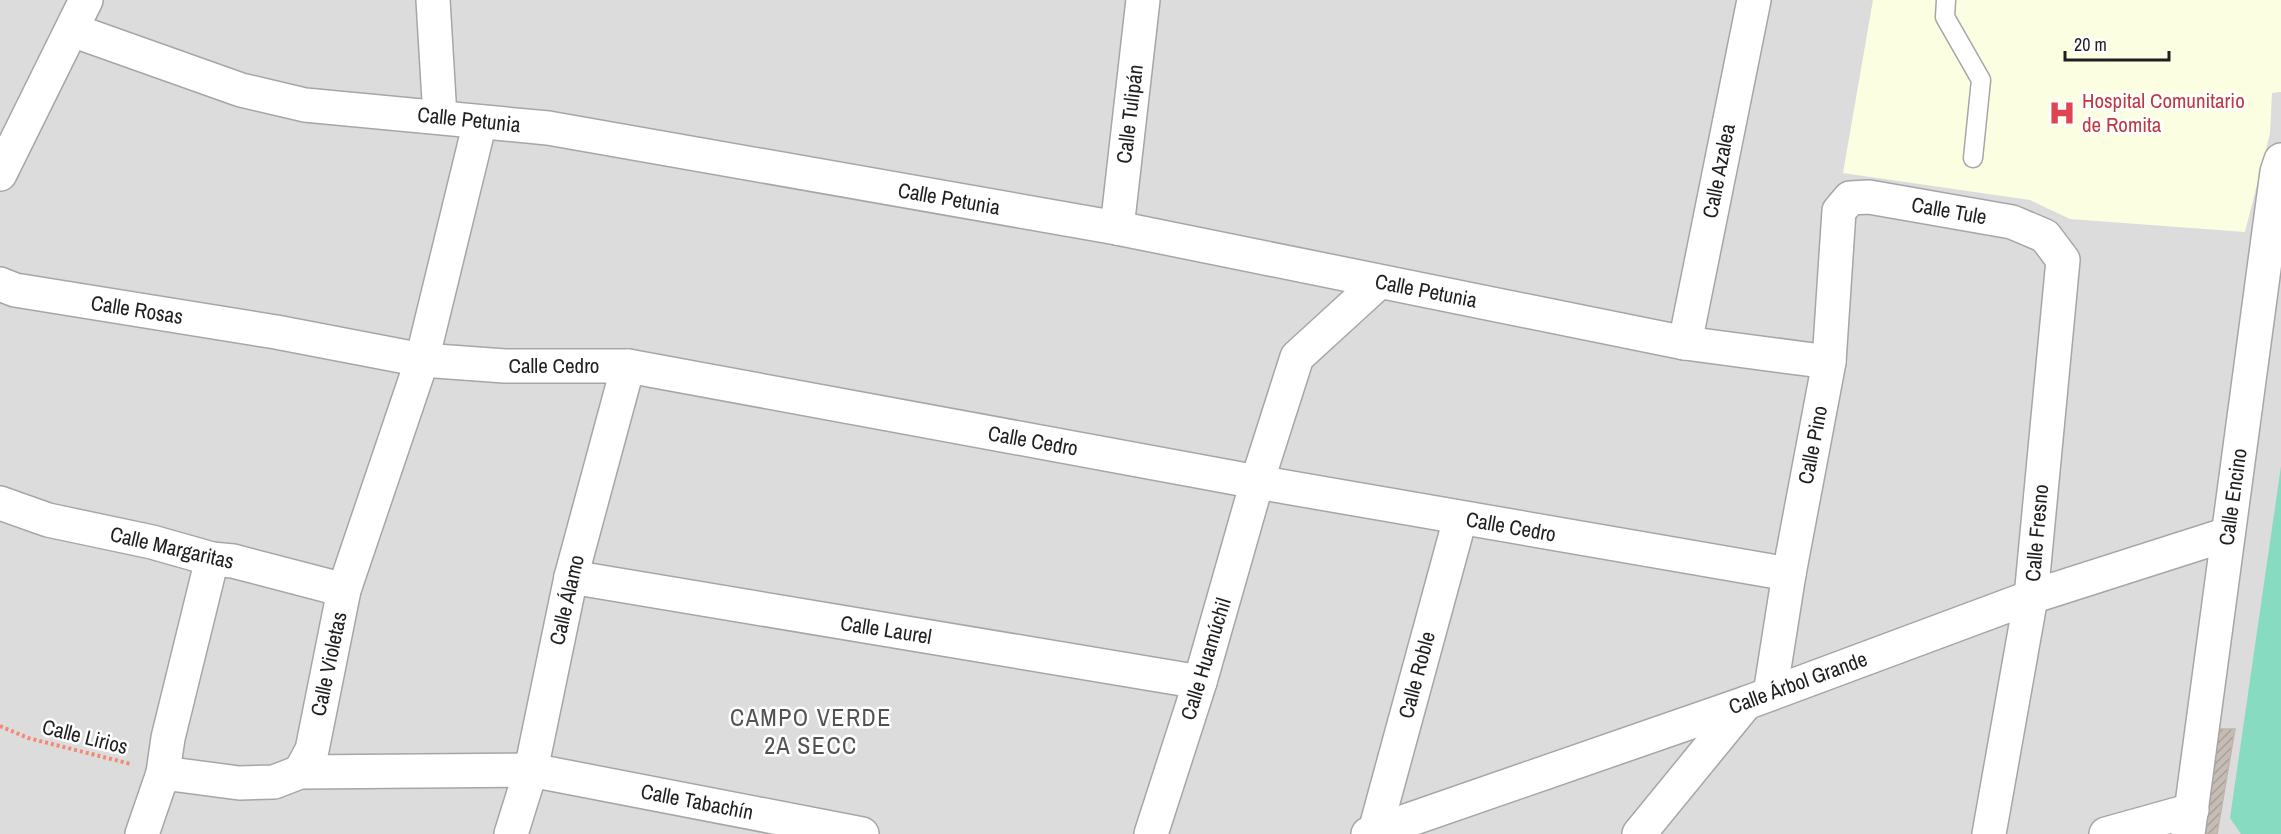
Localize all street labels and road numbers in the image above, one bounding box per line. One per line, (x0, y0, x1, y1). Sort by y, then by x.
street label: Calle Tulipán (1109, 63, 1150, 165)
street label: Calle Petunia (416, 100, 522, 139)
street label: Calle Azalea (1695, 121, 1742, 221)
street label: Calle Petunia (896, 175, 1003, 222)
street label: Calle Tule (1909, 190, 1989, 231)
street label: Calle Petunia (1373, 266, 1480, 315)
street label: Calle Rosas (89, 288, 185, 331)
street label: Calle Cedro (509, 351, 599, 380)
street label: Calle Pino (1791, 403, 1834, 487)
street label: Calle Cedro (986, 418, 1080, 463)
street label: Calle Encino (2211, 447, 2254, 547)
street label: Calle Fresno (2018, 483, 2055, 583)
street label: Calle Cedro (1464, 504, 1558, 549)
street label: Calle Margaritas (107, 519, 237, 576)
street label: Calle Álamo (542, 552, 591, 648)
street label: Calle Huamúchil (1173, 594, 1238, 723)
street label: Calle Laurel (838, 608, 934, 651)
street label: Calle Violetas (303, 609, 354, 719)
street label: Calle Roble (1391, 628, 1442, 722)
street label: Calle Árbol Grande (1725, 644, 1871, 721)
street label: Calle Lirios (39, 712, 131, 761)
street label: Calle Tabachín (638, 776, 756, 827)

